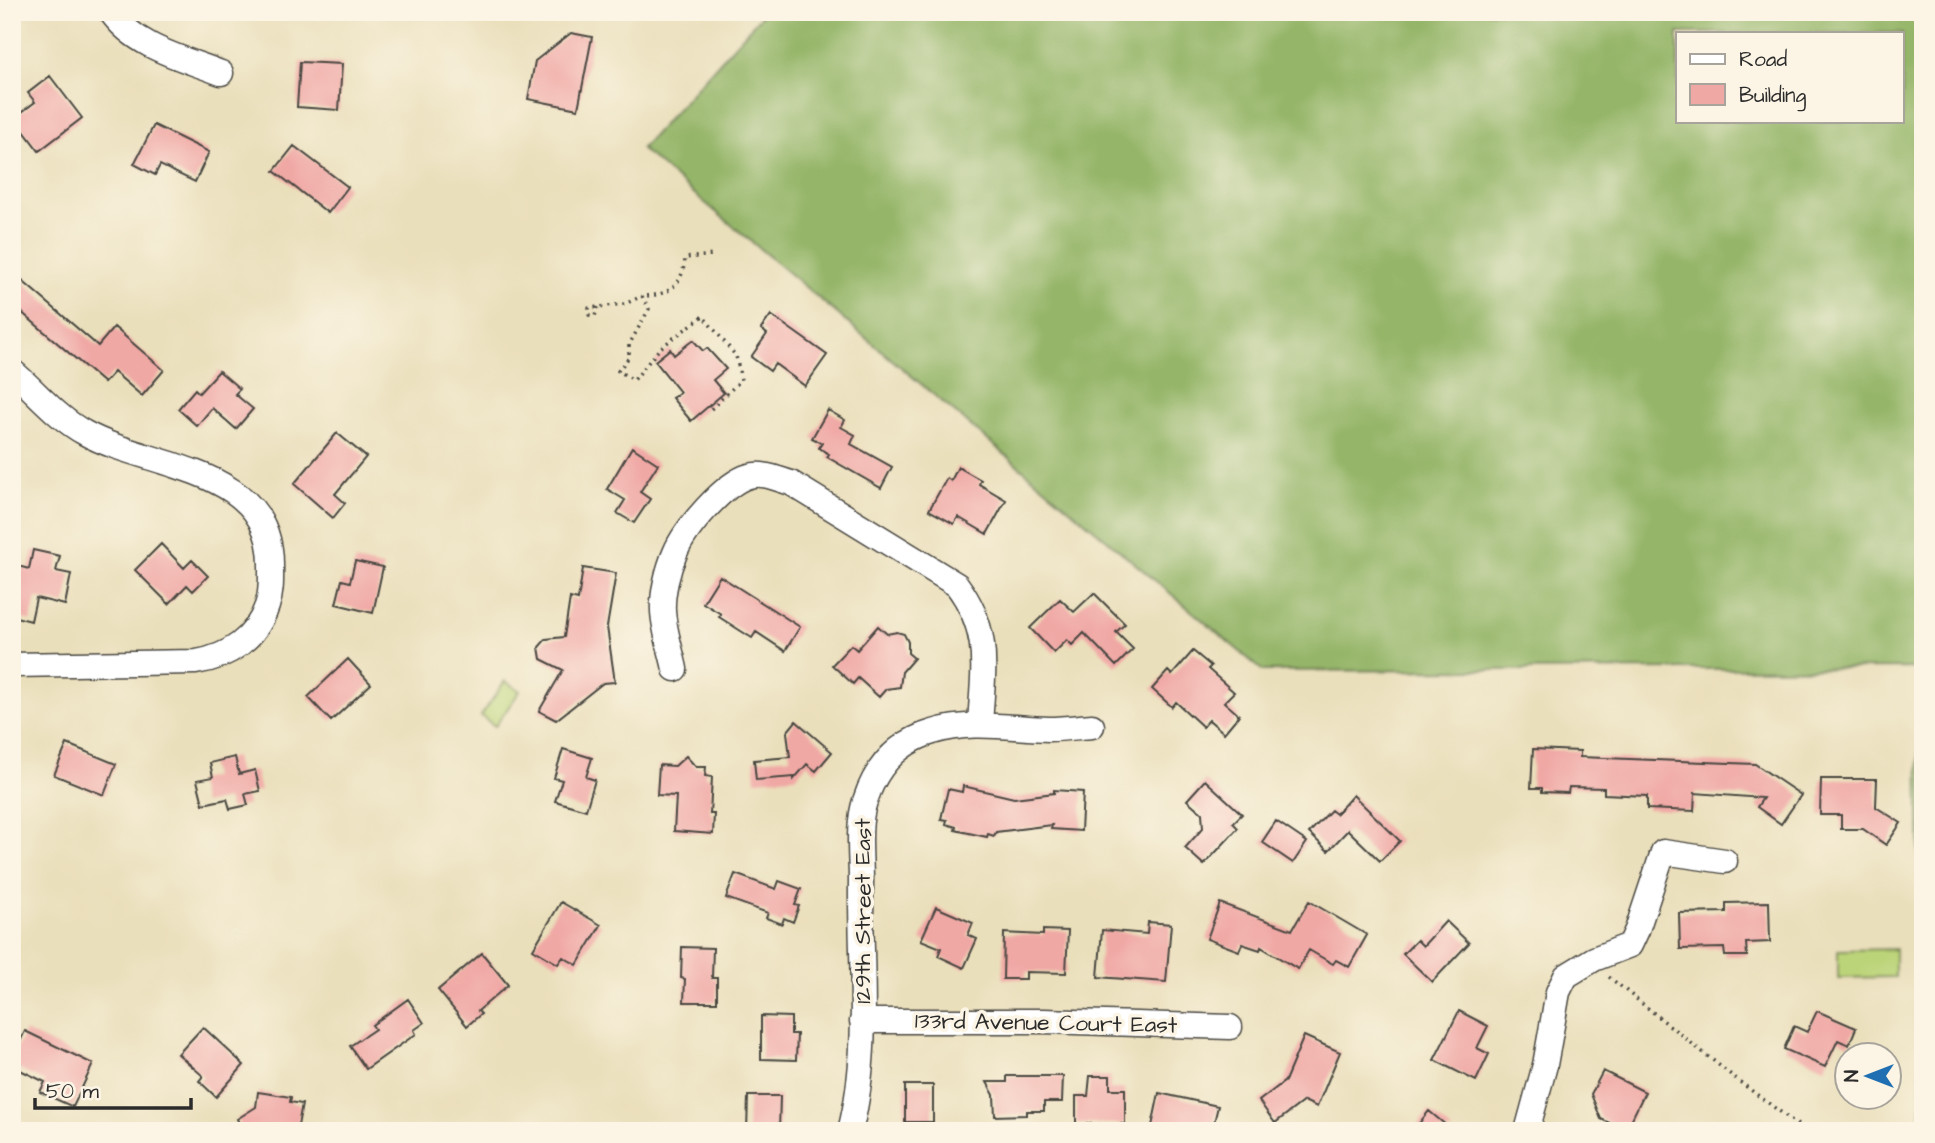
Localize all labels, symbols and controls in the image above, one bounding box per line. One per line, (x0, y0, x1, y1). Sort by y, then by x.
legend (1676, 32, 1904, 122)
text: Road (1739, 45, 1787, 74)
text: Building (1739, 81, 1807, 112)
street label: 129th Street East (847, 818, 879, 1004)
street label: 133rd Avenue Court East (915, 1005, 1178, 1041)
north arrow (1834, 1042, 1904, 1112)
scale bar (35, 1066, 191, 1110)
text: N (1839, 1070, 1866, 1082)
text: 50 m (46, 1077, 100, 1106)

